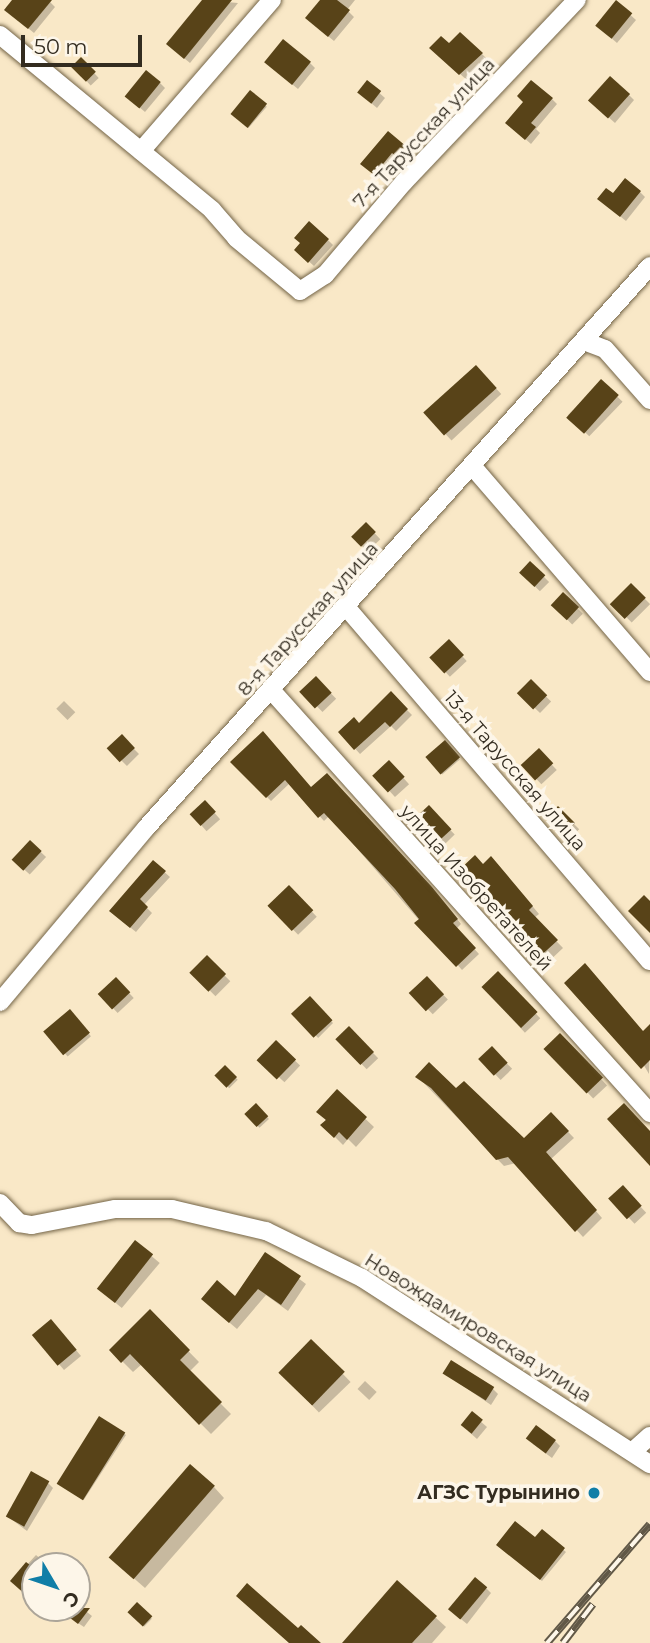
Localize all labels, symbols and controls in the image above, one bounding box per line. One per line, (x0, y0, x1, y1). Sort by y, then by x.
scale bar (24, 21, 145, 65)
text: 50 m (34, 34, 88, 59)
street label: 7-я Тарусская улица (348, 53, 500, 213)
street label: 8-я Тарусская улица (233, 537, 383, 701)
street label: 13-я Тарусская улица (439, 686, 591, 856)
street label: улица Изобретателей (395, 800, 557, 976)
street label: Новождамировская улица (360, 1249, 596, 1407)
place label: АГЗС Турынино (417, 1482, 580, 1504)
marker: АГЗС Турынино (586, 1485, 602, 1501)
north arrow (21, 1552, 91, 1622)
text: С (58, 1587, 84, 1612)

